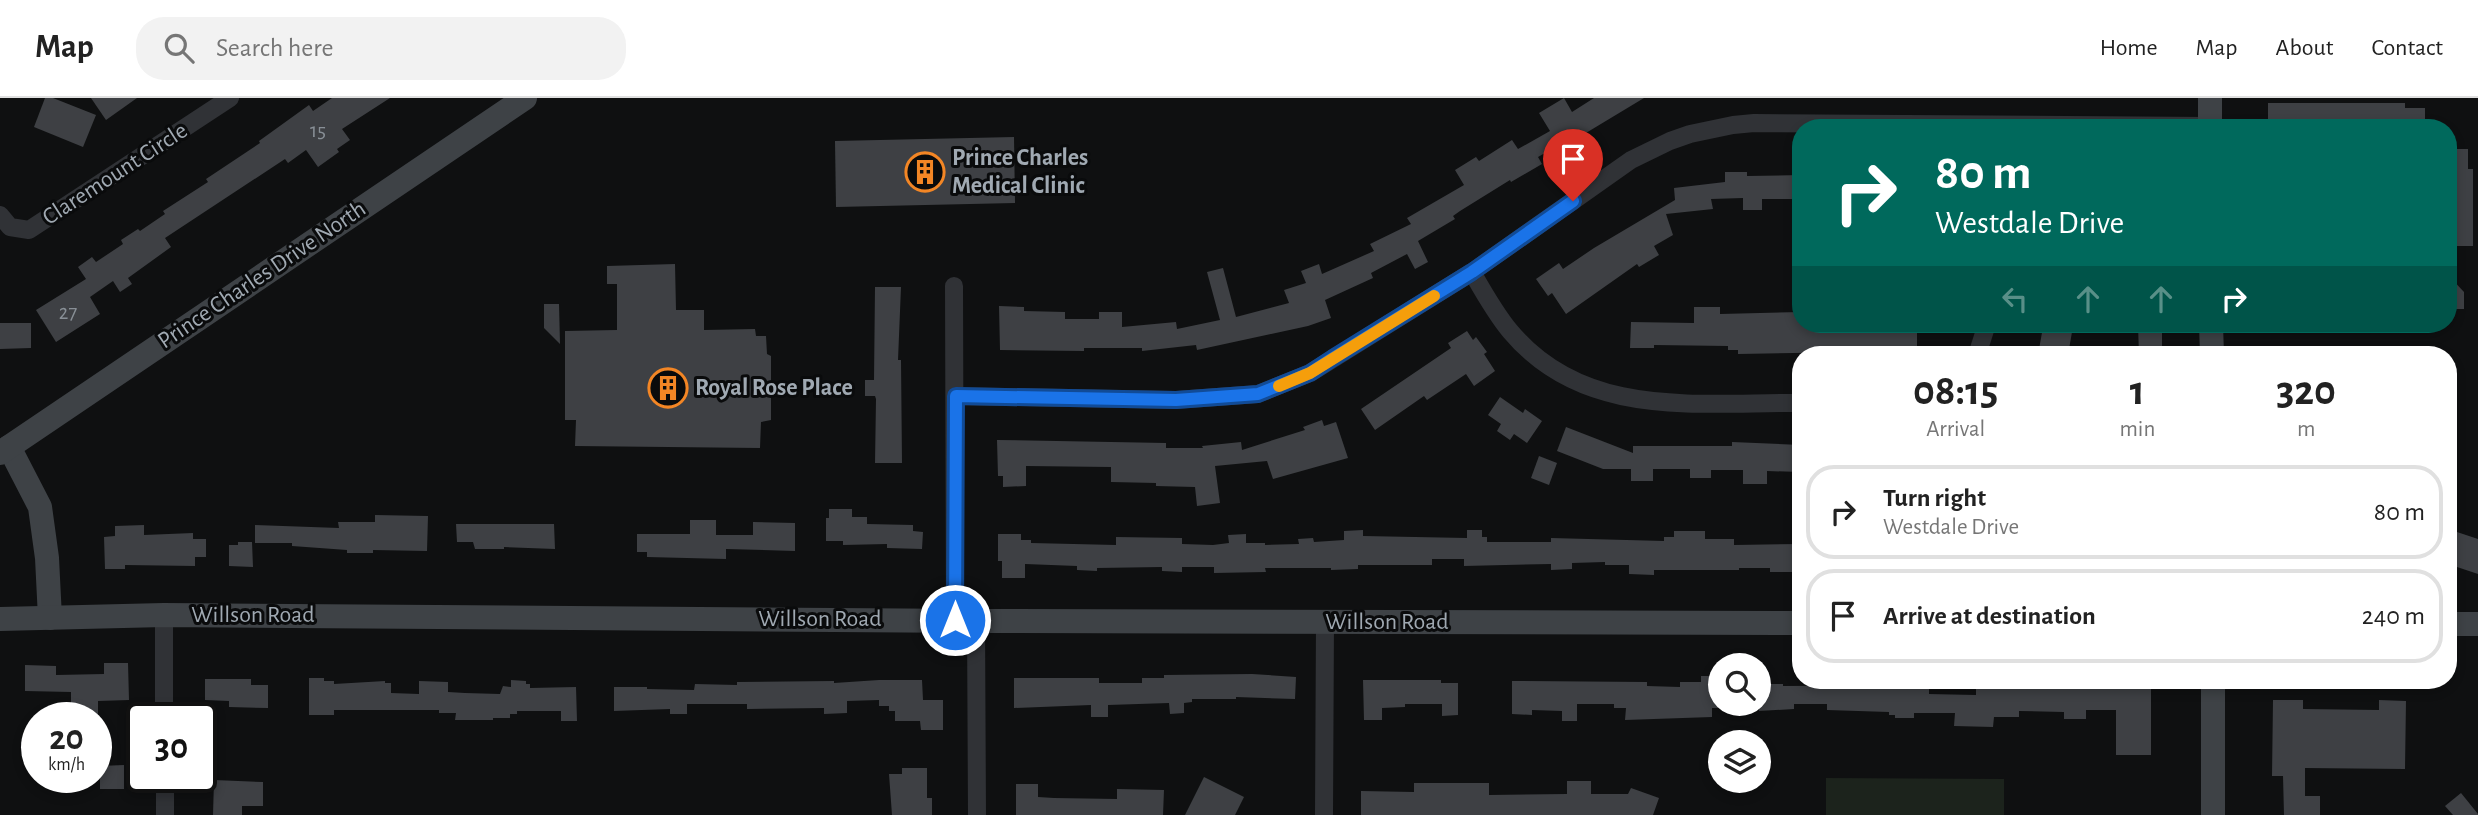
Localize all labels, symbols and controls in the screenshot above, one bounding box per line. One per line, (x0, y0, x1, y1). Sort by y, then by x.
search box (136, 17, 626, 80)
icon: search (160, 29, 198, 67)
text: Map (35, 31, 94, 64)
text: Search here (216, 35, 334, 61)
text: Home (2100, 36, 2158, 60)
text: Map (2196, 36, 2238, 60)
text: About (2276, 36, 2333, 60)
text: Contact (2371, 36, 2443, 60)
street label: Claremount Circle (38, 118, 192, 230)
house number: 15 (310, 120, 326, 141)
pin (1543, 129, 1603, 201)
icon: arrive (1554, 140, 1592, 178)
place label: Prince Charles Medical Clinic (952, 146, 1088, 198)
icon: right (1820, 147, 1911, 238)
text: 80 m (1935, 149, 2032, 198)
building icon: Prince Charles Medical Clinic (904, 151, 946, 193)
street label: Prince Charles Drive North (154, 197, 370, 353)
text: Westdale Drive (1935, 207, 2124, 239)
icon: left (1996, 280, 2034, 318)
icon: ahead (2069, 280, 2107, 318)
icon: ahead (2142, 280, 2180, 318)
icon: right (2215, 280, 2253, 318)
house number: 27 (59, 302, 77, 323)
building icon: Royal Rose Place (647, 367, 689, 409)
text: 08:15 (1913, 370, 1998, 412)
text: 1 (2130, 370, 2145, 412)
text: 320 (2276, 370, 2336, 412)
place label: Royal Rose Place (695, 376, 853, 400)
text: Arrival (1926, 418, 1985, 441)
text: min (2119, 418, 2155, 441)
text: m (2297, 418, 2315, 441)
text: Turn right (1883, 485, 1986, 511)
icon: right (1824, 493, 1862, 531)
text: 80 m (2374, 499, 2425, 525)
text: Westdale Drive (1883, 516, 2019, 539)
position arrow (918, 583, 992, 657)
icon: arrive (1824, 597, 1862, 635)
street label: Willson Road (191, 603, 315, 627)
text: Arrive at destination (1883, 603, 2096, 629)
text: 240 m (2362, 603, 2425, 629)
street label: Willson Road (758, 607, 882, 631)
street label: Willson Road (1325, 610, 1449, 634)
map controls (1708, 653, 1771, 793)
button: search (1708, 653, 1771, 716)
speed limit sign: 30 (126, 702, 217, 793)
text: 20 (49, 721, 84, 756)
button: layers (1708, 730, 1771, 793)
text: km/h (48, 756, 85, 774)

